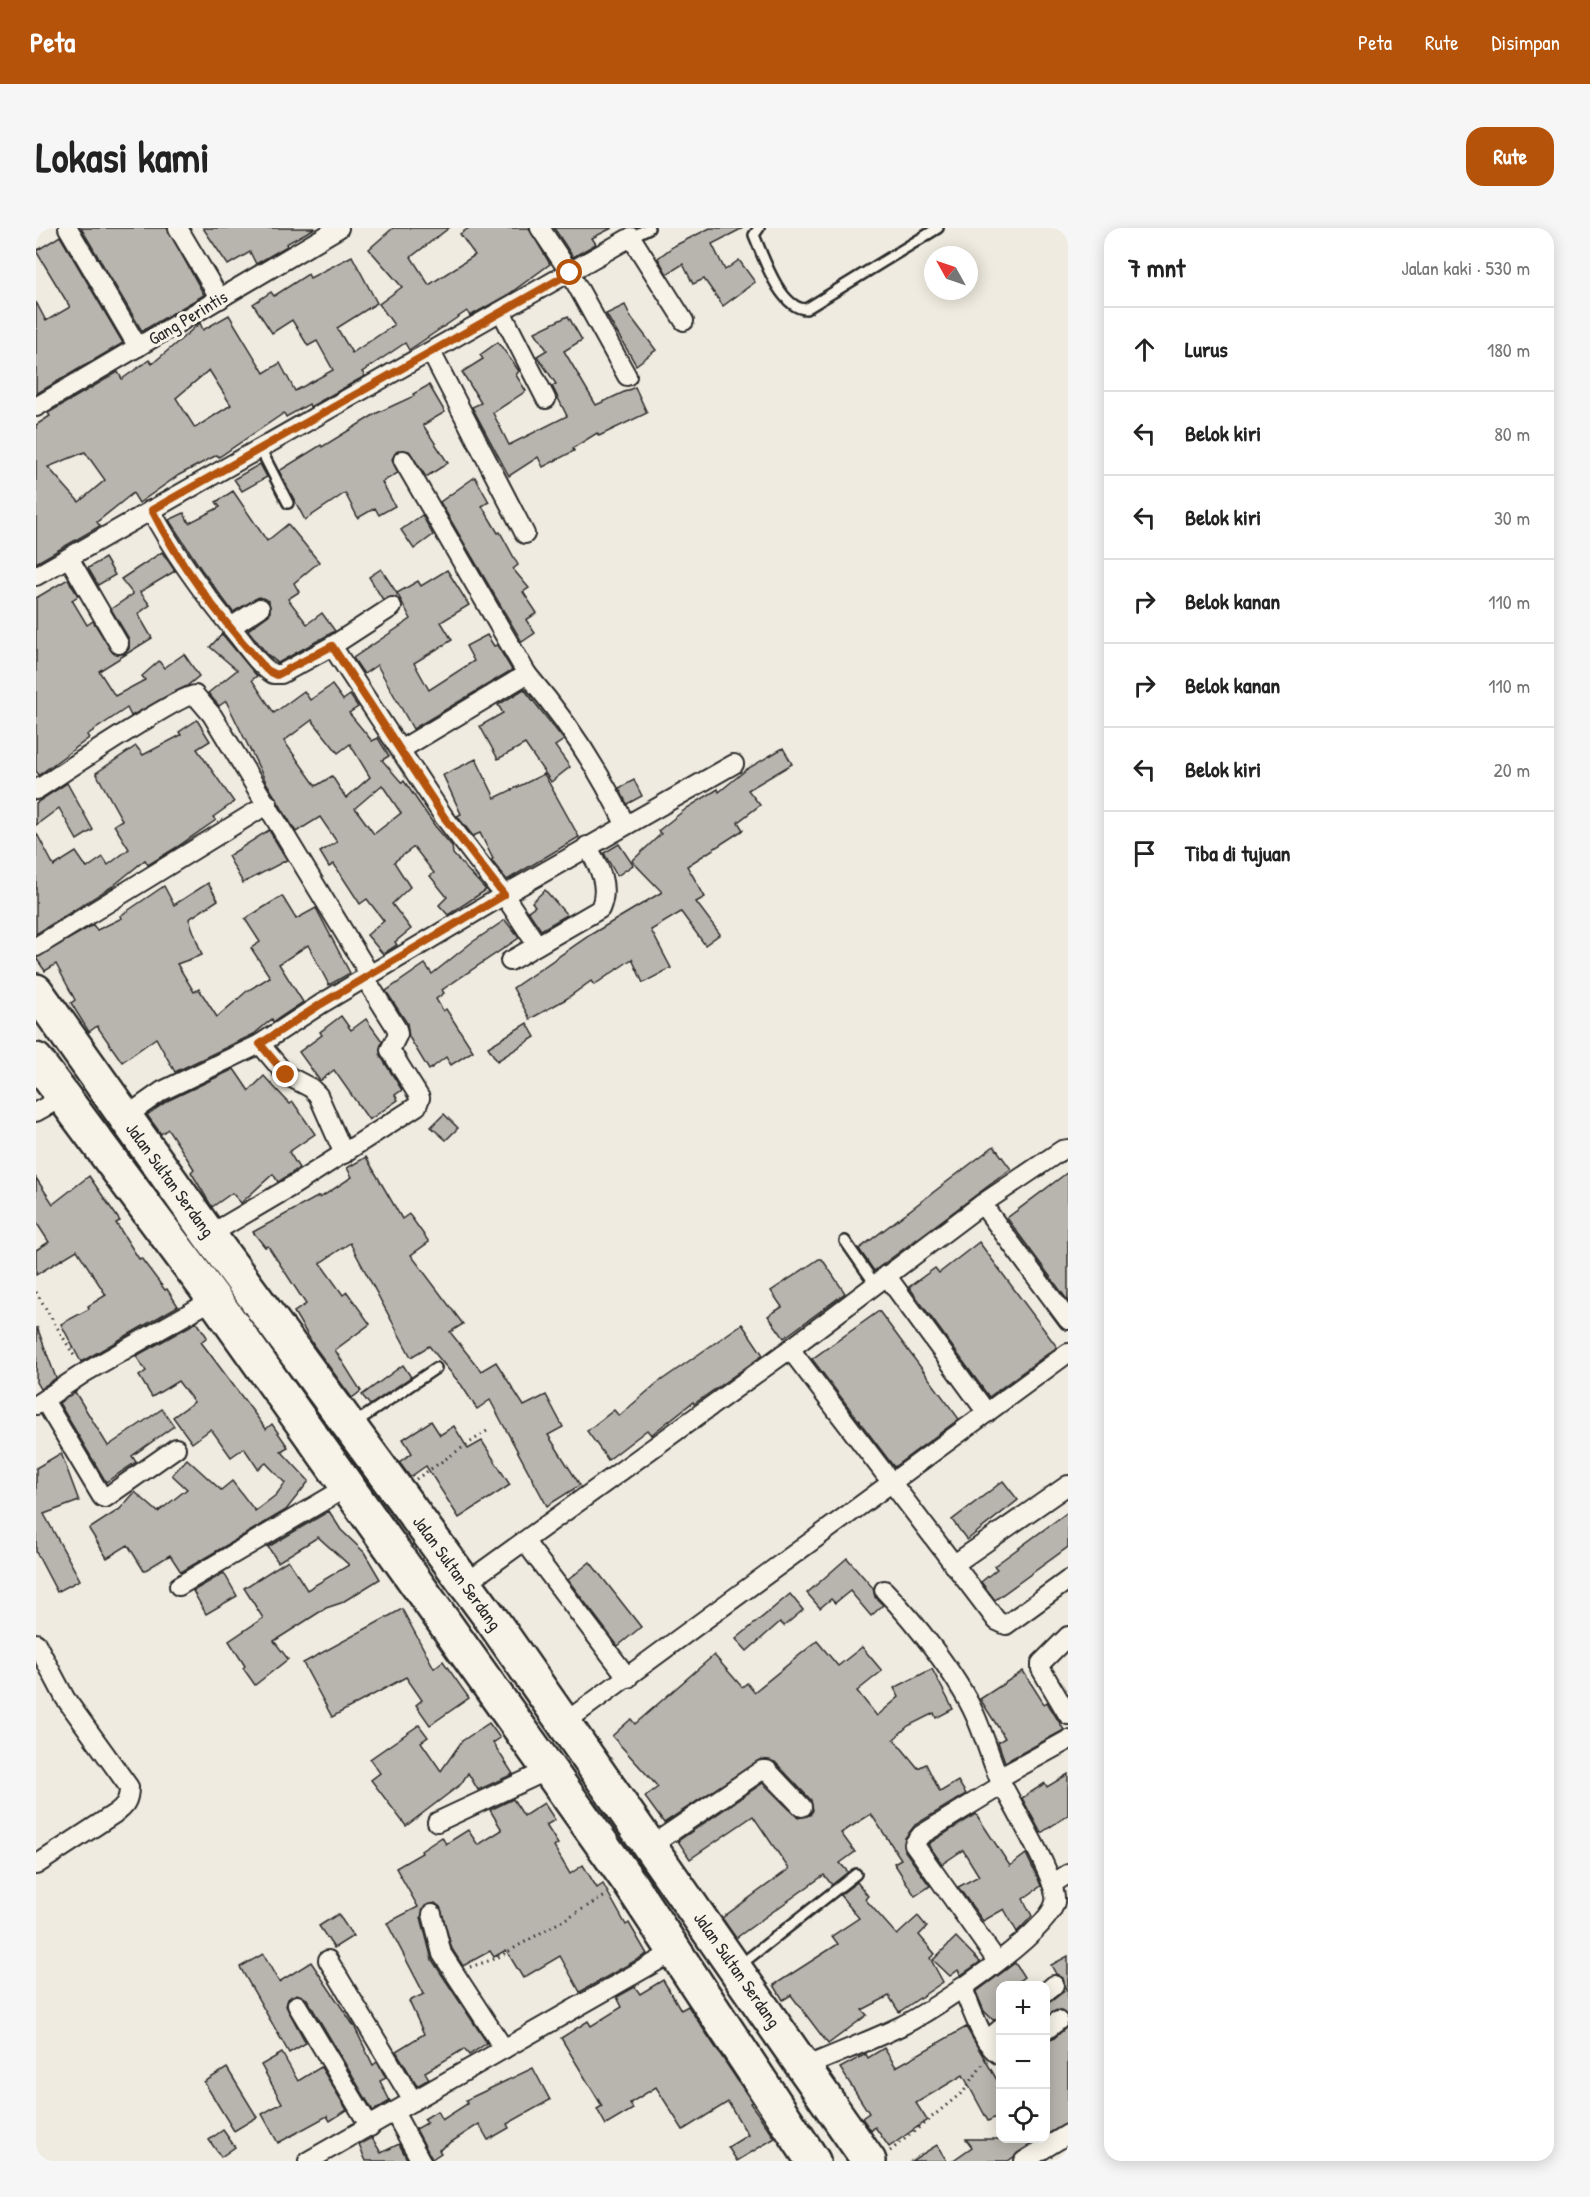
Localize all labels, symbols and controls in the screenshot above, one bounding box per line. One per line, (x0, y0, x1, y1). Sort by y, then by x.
text: Peta (30, 23, 75, 61)
text: Peta (1358, 28, 1392, 57)
text: Rute (1425, 28, 1459, 57)
text: Disimpan (1492, 28, 1560, 57)
button: Rute (1466, 127, 1554, 186)
text: Lokasi kami (36, 128, 210, 185)
north arrow (924, 246, 978, 300)
text: 7 mnt (1128, 250, 1185, 285)
text: Jalan kaki · 530 m (1401, 254, 1530, 281)
route start (556, 259, 582, 285)
street label: Gang Perintis (144, 284, 232, 351)
icon: ahead (1128, 333, 1161, 366)
text: Lurus (1185, 334, 1228, 364)
text: 180 m (1487, 336, 1530, 363)
icon: left (1128, 417, 1161, 450)
text: Belok kiri (1185, 418, 1261, 448)
text: 80 m (1494, 420, 1530, 447)
icon: left (1128, 501, 1161, 534)
text: Belok kiri (1185, 502, 1261, 532)
text: 30 m (1494, 504, 1530, 531)
icon: right (1128, 585, 1161, 618)
text: Belok kanan (1185, 586, 1280, 616)
text: 110 m (1488, 588, 1530, 615)
icon: right (1128, 669, 1161, 702)
text: Belok kanan (1185, 670, 1280, 700)
text: 110 m (1488, 672, 1530, 699)
icon: left (1128, 753, 1161, 786)
text: Belok kiri (1185, 754, 1261, 784)
text: 20 m (1493, 756, 1530, 783)
icon: arrive (1128, 837, 1161, 870)
text: Tiba di tujuan (1185, 838, 1290, 868)
route end (272, 1061, 298, 1087)
street label: Jalan Sultan Serdang (120, 1117, 221, 1242)
street label: Jalan Sultan Serdang (407, 1510, 508, 1635)
street label: Jalan Sultan Serdang (688, 1907, 787, 2033)
map controls (996, 1981, 1050, 2143)
button: + (996, 1981, 1050, 2035)
button: − (996, 2035, 1050, 2089)
button: locate (996, 2089, 1050, 2143)

